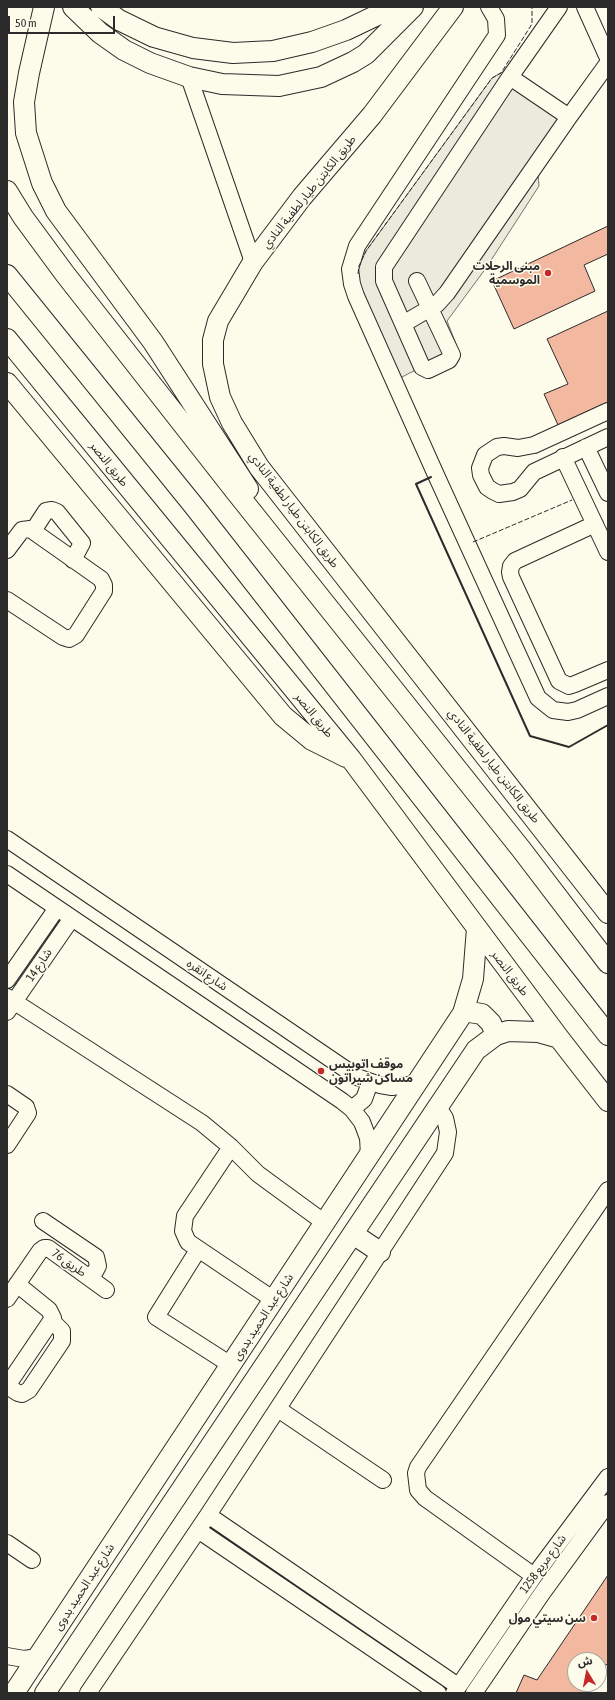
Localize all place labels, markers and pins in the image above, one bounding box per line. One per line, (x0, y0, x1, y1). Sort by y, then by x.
place label: مبنى الرحلات الموسمية (473, 259, 540, 287)
marker: مبنى الرحلات الموسمية (543, 268, 553, 278)
place label: موقف اتوبيس مساكن شيراتون (329, 1057, 413, 1085)
marker: موقف اتوبيس مساكن شيراتون (316, 1066, 326, 1076)
place label: سن سيتي مول (509, 1611, 586, 1625)
marker: سن سيتي مول (589, 1613, 599, 1623)

